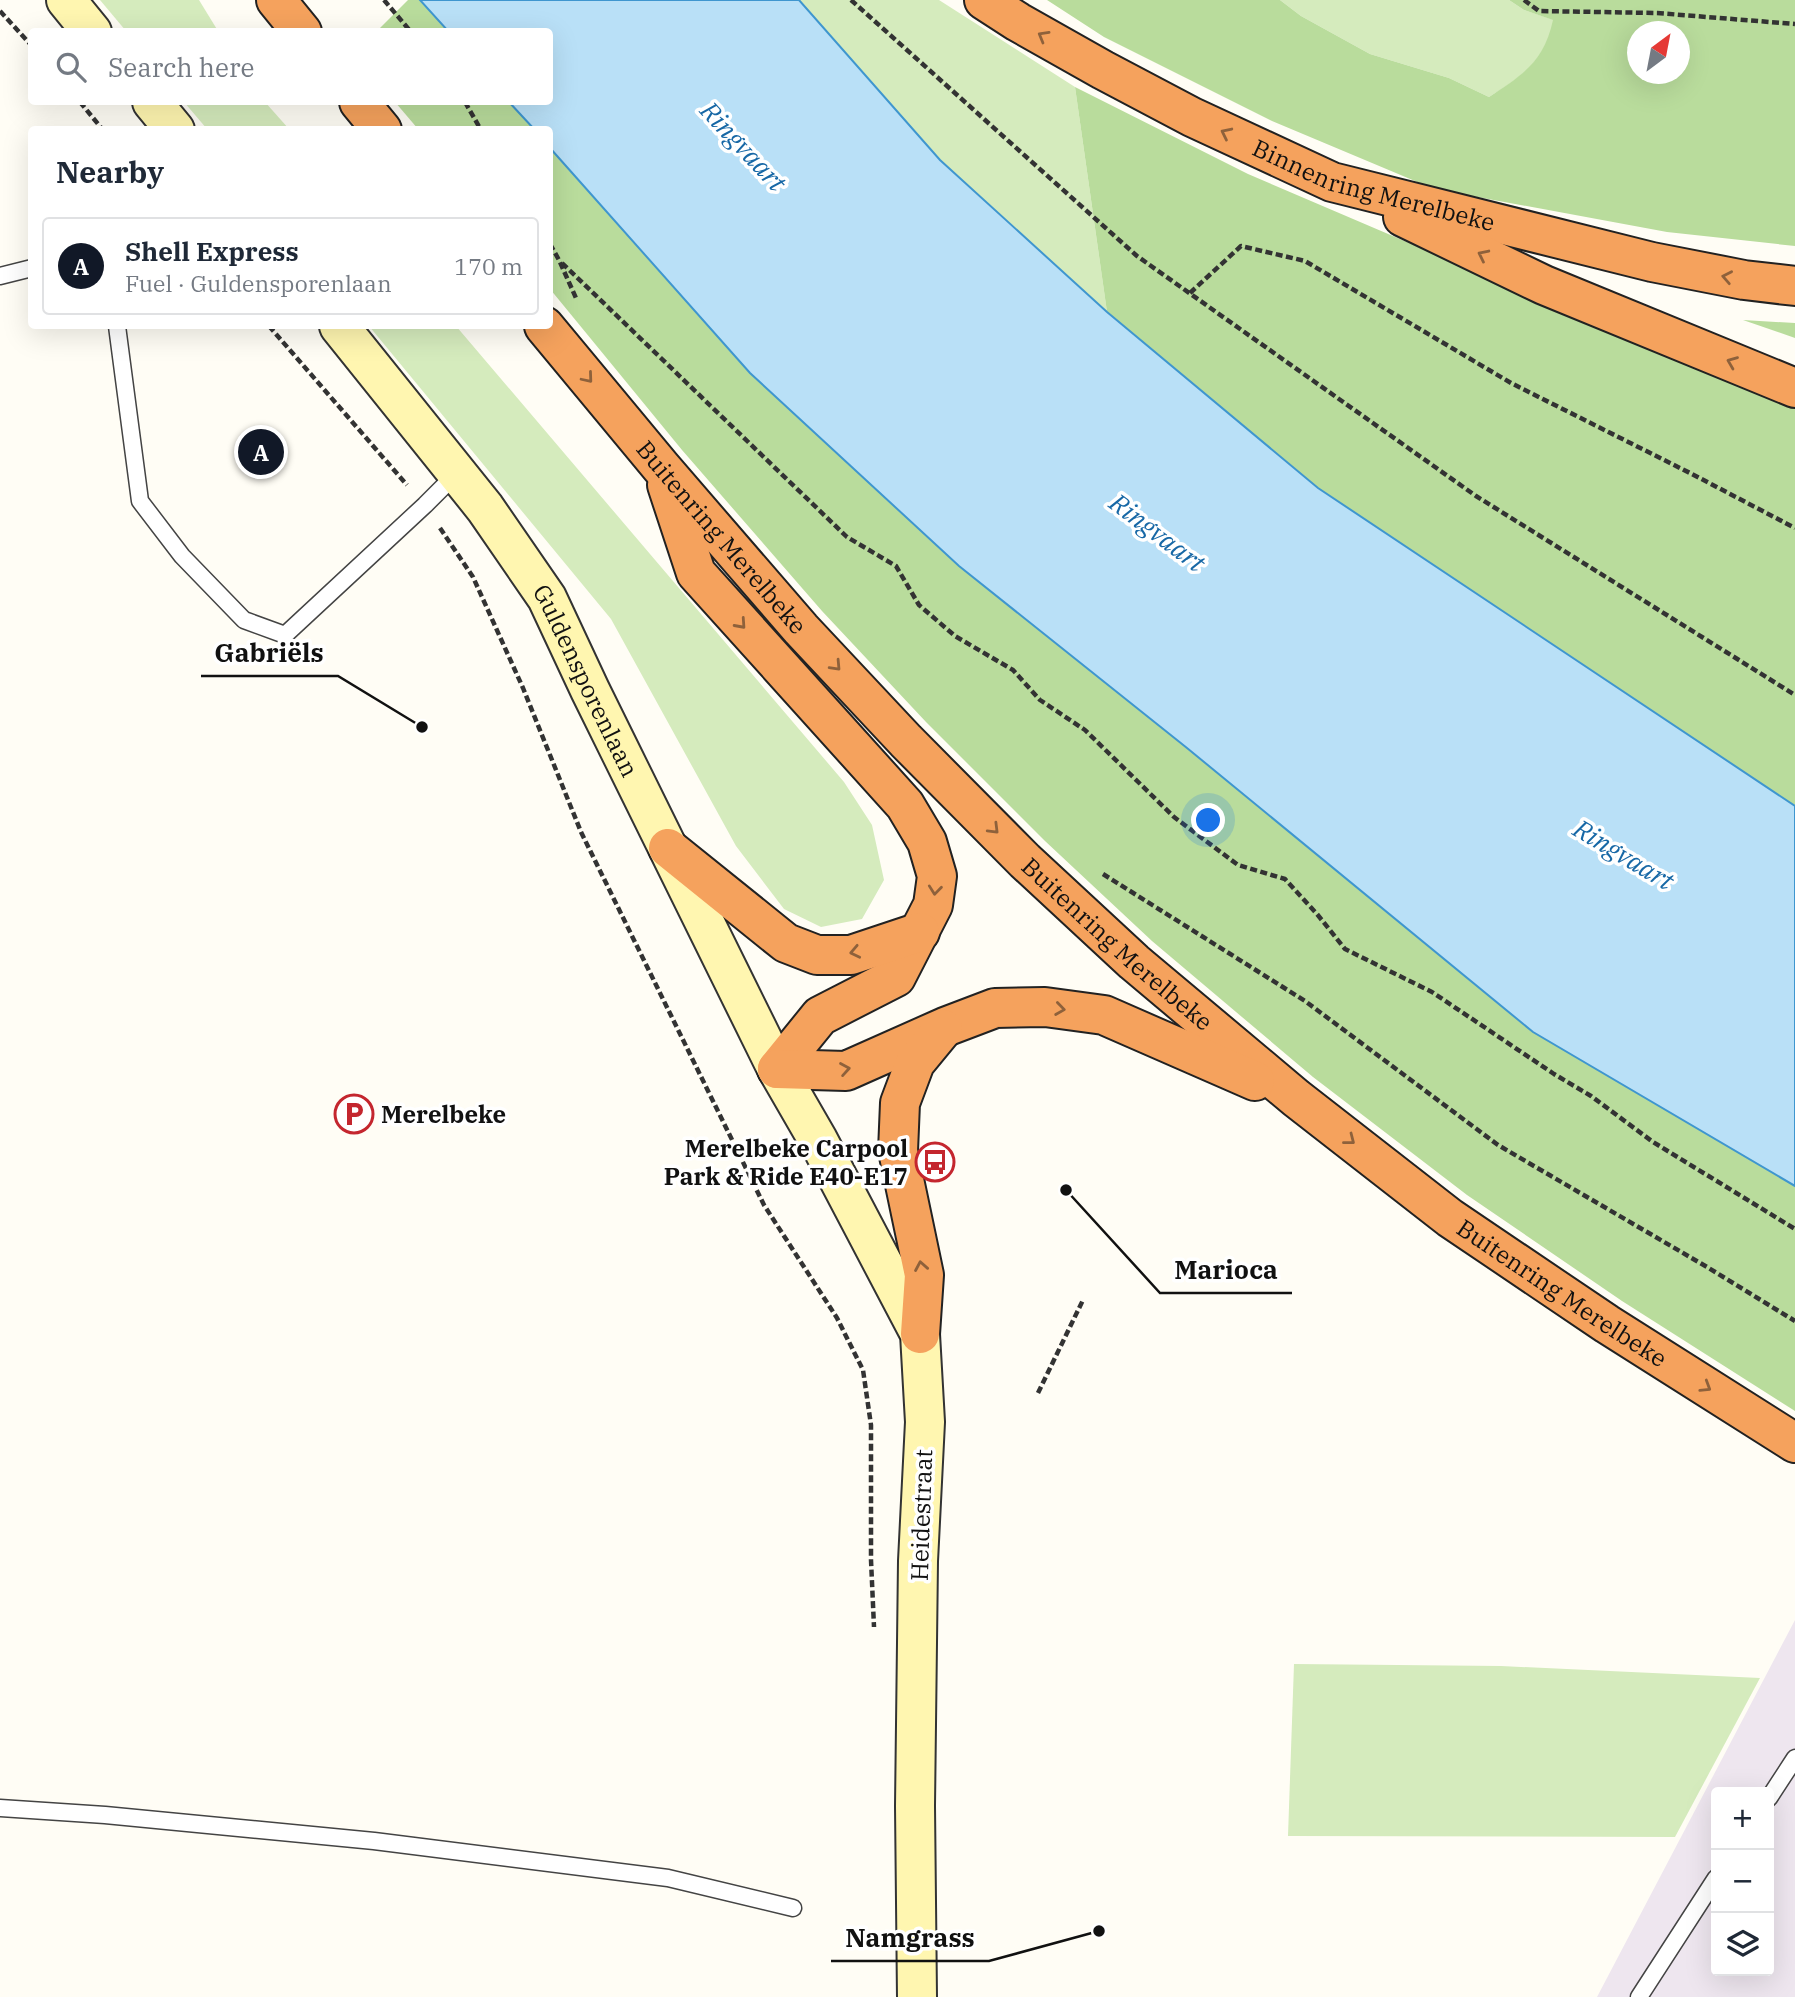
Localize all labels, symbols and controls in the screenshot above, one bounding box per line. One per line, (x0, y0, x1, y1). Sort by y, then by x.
north arrow (1627, 21, 1690, 84)
search box (28, 28, 553, 105)
one-way arrow (1038, 31, 1051, 44)
icon: search (52, 48, 90, 86)
text: Search here (108, 50, 254, 84)
water label: Ringvaart (693, 93, 795, 199)
one-way arrow (1221, 127, 1233, 141)
street label: Binnenring Merelbeke (1247, 131, 1498, 238)
text: Nearby (56, 152, 164, 191)
text: Shell Express (125, 234, 299, 268)
one-way arrow (1478, 250, 1490, 264)
text: A (73, 251, 89, 281)
text: 170 m (454, 251, 523, 281)
text: Fuel · Guldensporenlaan (125, 268, 392, 298)
one-way arrow (1721, 270, 1733, 285)
one-way arrow (1726, 356, 1738, 370)
one-way arrow (579, 371, 592, 383)
pin: A (238, 426, 284, 478)
street label: Buitenring Merelbeke (629, 434, 814, 641)
water label: Ringvaart (1103, 484, 1213, 580)
street label: Guldensporenlaan (526, 578, 646, 782)
one-way arrow (733, 616, 746, 629)
callout: Gabriëls (201, 629, 338, 676)
text: Gabriëls (214, 635, 324, 669)
one-way arrow (827, 658, 840, 671)
your location (1191, 803, 1225, 837)
water label: Ringvaart (1567, 810, 1681, 898)
one-way arrow (985, 821, 998, 834)
street label: Buitenring Merelbeke (1015, 850, 1220, 1038)
one-way arrow (928, 885, 943, 896)
one-way arrow (849, 944, 861, 958)
one-way arrow (1054, 1001, 1065, 1016)
one-way arrow (839, 1062, 851, 1077)
parking icon: Merelbeke (333, 1093, 375, 1135)
place label: Merelbeke (381, 1098, 506, 1130)
place label: Merelbeke Carpool Park & Ride E40-E17 (664, 1132, 908, 1192)
one-way arrow (1342, 1132, 1354, 1145)
bus stop icon: Merelbeke Carpool Park & Ride E40-E17 (914, 1141, 956, 1183)
street label: Buitenring Merelbeke (1451, 1211, 1673, 1374)
callout: Marioca (1160, 1246, 1292, 1293)
text: Marioca (1174, 1252, 1278, 1286)
one-way arrow (915, 1260, 930, 1272)
one-way arrow (1698, 1379, 1711, 1392)
street label: Heidestraat (903, 1449, 939, 1581)
map controls (1711, 1787, 1774, 1976)
button: + (1711, 1787, 1774, 1850)
button: − (1711, 1850, 1774, 1913)
button: layers (1711, 1913, 1774, 1976)
callout: Namgrass (831, 1914, 989, 1961)
text: Namgrass (845, 1920, 975, 1954)

